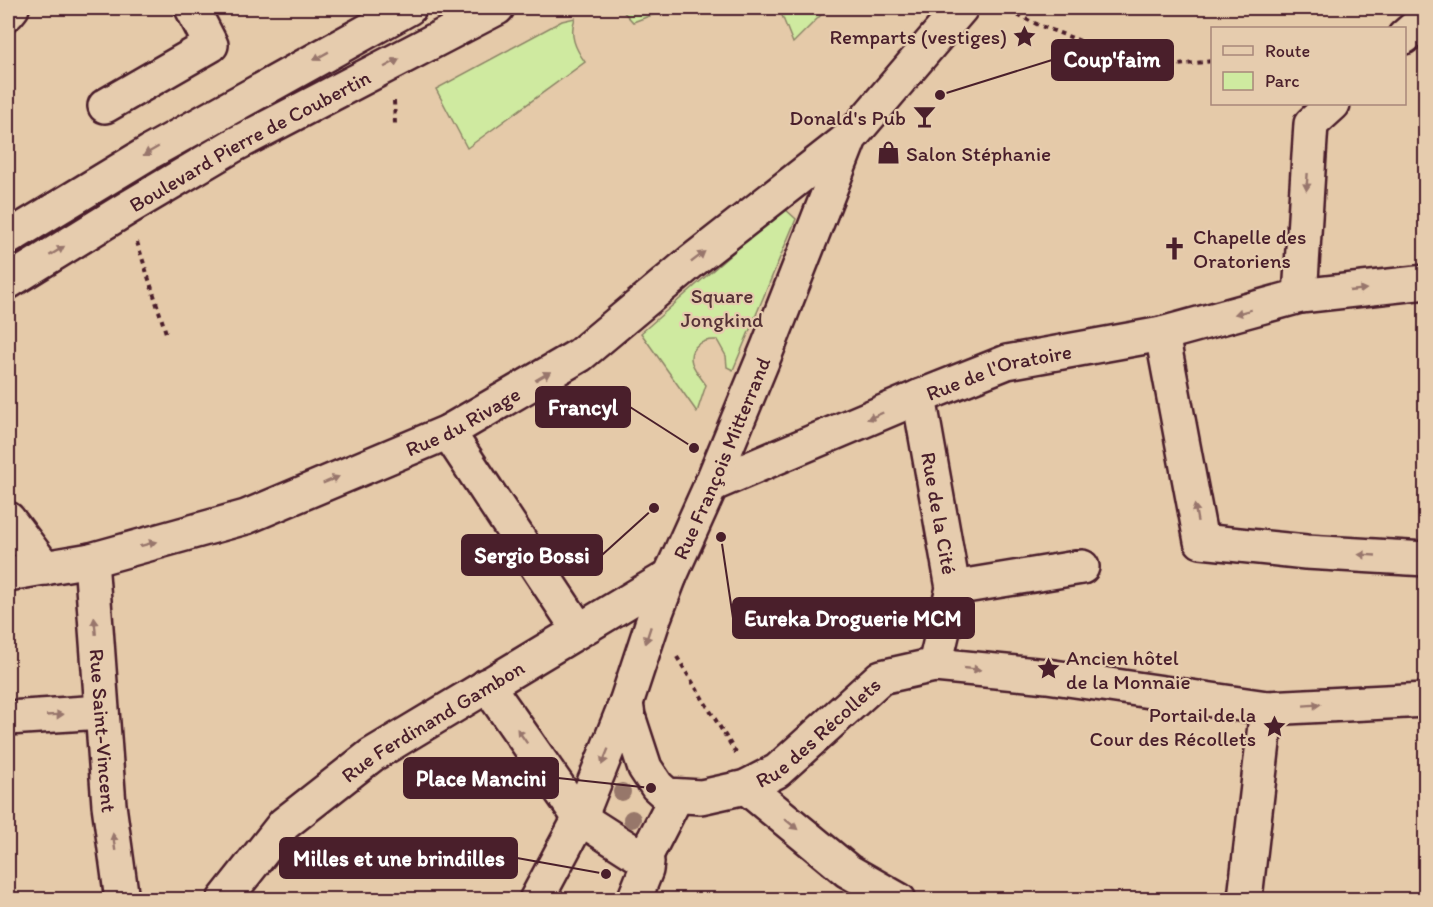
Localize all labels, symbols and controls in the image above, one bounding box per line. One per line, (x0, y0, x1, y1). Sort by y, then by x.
place icon: Remparts (vestiges) (1012, 23, 1038, 49)
place label: Remparts (vestiges) (830, 24, 1007, 49)
legend (1211, 27, 1406, 105)
callout: Coup'faim (1052, 40, 1173, 80)
text: Route (1265, 40, 1310, 62)
text: Coup'faim (1063, 46, 1161, 73)
one-way arrow (312, 51, 329, 61)
one-way arrow (383, 58, 400, 68)
street label: Boulevard Pierre de Coubertin (124, 64, 374, 217)
text: Parc (1265, 70, 1299, 92)
bar icon: Donald's Pub (911, 104, 937, 130)
place label: Donald's Pub (789, 105, 906, 130)
shop icon: Salon Stéphanie (875, 140, 901, 166)
place label: Salon Stéphanie (906, 141, 1051, 166)
one-way arrow (143, 146, 159, 157)
one-way arrow (1303, 173, 1312, 192)
place label: Chapelle des Oratoriens (1193, 224, 1307, 273)
church icon: Chapelle des Oratoriens (1162, 235, 1188, 261)
one-way arrow (49, 246, 65, 257)
one-way arrow (690, 252, 705, 264)
park label: Square Jongkind (681, 283, 763, 332)
one-way arrow (1349, 285, 1368, 295)
one-way arrow (1234, 308, 1252, 317)
street label: Rue de l'Oratoire (922, 338, 1073, 406)
street label: Rue François Mitterrand (667, 353, 775, 563)
one-way arrow (535, 371, 552, 381)
street label: Rue du Rivage (401, 380, 524, 461)
callout: Francyl (536, 387, 630, 427)
text: Francyl (548, 394, 619, 421)
one-way arrow (867, 411, 884, 420)
street label: Rue de la Cité (917, 450, 963, 576)
one-way arrow (323, 475, 341, 485)
one-way arrow (1191, 504, 1200, 523)
callout: Sergio Bossi (462, 535, 602, 575)
one-way arrow (139, 539, 157, 548)
text: Sergio Bossi (474, 542, 590, 569)
one-way arrow (1358, 551, 1377, 560)
callout: Eureka Droguerie MCM (733, 598, 974, 638)
text: Eureka Droguerie MCM (744, 605, 962, 632)
one-way arrow (91, 617, 100, 636)
one-way arrow (643, 626, 652, 644)
place label: Ancien hôtel de la Monnaie (1066, 645, 1191, 694)
street label: Rue Saint-Vincent (85, 648, 122, 814)
street label: Rue Ferdinand Gambon (336, 654, 528, 787)
place icon: Ancien hôtel de la Monnaie (1035, 656, 1061, 682)
one-way arrow (963, 664, 982, 674)
street label: Rue des Récollets (751, 671, 885, 792)
one-way arrow (1302, 701, 1321, 710)
place label: Portail de la Cour des Récollets (1089, 702, 1256, 751)
one-way arrow (45, 710, 64, 719)
place icon: Portail de la Cour des Récollets (1261, 713, 1287, 739)
one-way arrow (516, 728, 528, 744)
one-way arrow (600, 748, 609, 766)
callout: Place Mancini (404, 758, 558, 798)
text: Place Mancini (416, 765, 546, 792)
one-way arrow (784, 818, 799, 830)
one-way arrow (110, 832, 119, 851)
callout: Milles et une brindilles (280, 838, 517, 878)
text: Milles et une brindilles (293, 845, 505, 872)

